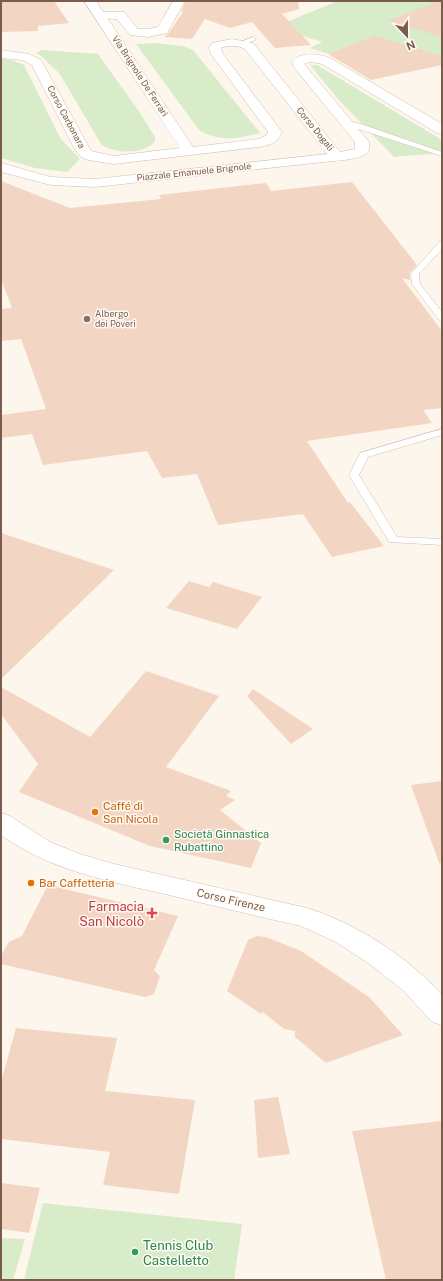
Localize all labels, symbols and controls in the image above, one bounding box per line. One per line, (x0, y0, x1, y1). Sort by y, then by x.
north arrow (387, 16, 427, 56)
street label: Via Brignole De Ferrari (110, 33, 171, 118)
text: N (405, 38, 417, 52)
street label: Corso Carbonara (45, 83, 88, 150)
street label: Corso Dogali (294, 105, 336, 153)
street label: Piazzale Emanuele Brignole (136, 160, 252, 183)
place label: Albergo dei Poveri (95, 308, 136, 329)
marker: Albergo dei Poveri (82, 314, 92, 324)
place label: Caffé di San Nicola (103, 800, 158, 825)
marker: Caffé di San Nicola (90, 807, 100, 817)
place label: Società Ginnastica Rubattino (174, 828, 269, 853)
marker: Società Ginnastica Rubattino (161, 835, 171, 845)
place label: Bar Caffetteria (39, 877, 114, 889)
marker: Bar Caffetteria (26, 878, 36, 888)
street label: Corso Firenze (196, 886, 266, 914)
place label: Farmacia San Nicolò (79, 899, 144, 929)
marker: Farmacia San Nicolò (147, 908, 157, 918)
place label: Tennis Club Castelletto (143, 1238, 213, 1268)
marker: Tennis Club Castelletto (130, 1247, 140, 1257)

